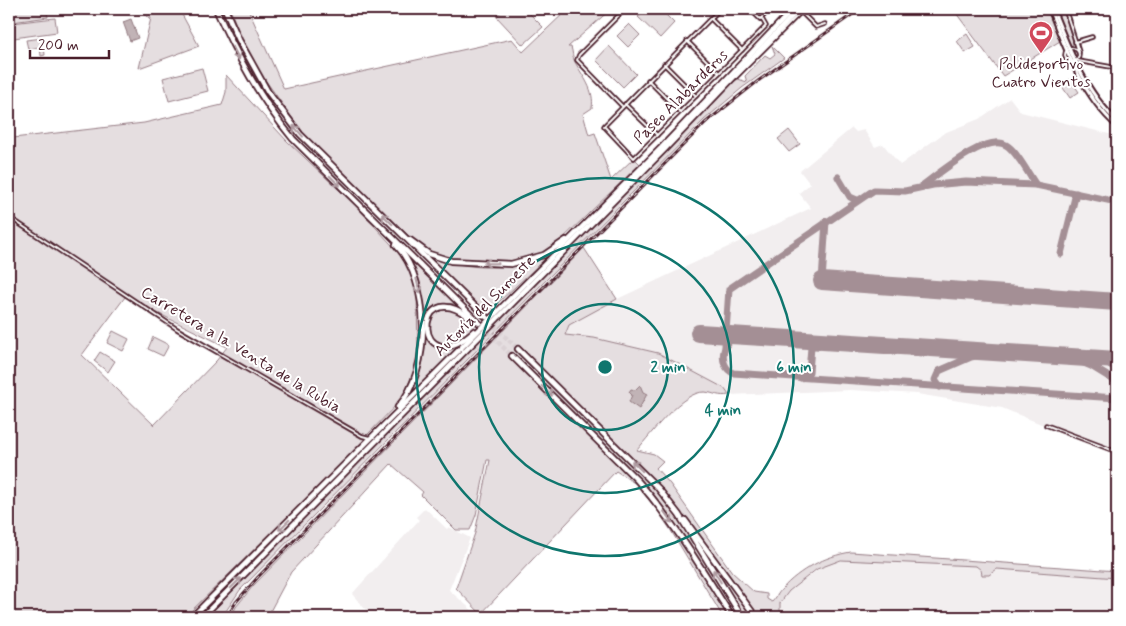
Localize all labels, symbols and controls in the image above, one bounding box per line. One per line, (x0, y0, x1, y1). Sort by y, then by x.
sports icon: Polideportivo Cuatro Vientos (1028, 20, 1054, 54)
scale bar (30, 28, 109, 60)
text: 200 m (38, 36, 79, 56)
one-way arrow (232, 45, 241, 60)
street label: Paseo Alabarderos (629, 45, 733, 149)
place label: Polideportivo Cuatro Vientos (992, 54, 1090, 93)
one-way arrow (293, 125, 304, 138)
one-way arrow (328, 175, 341, 187)
one-way arrow (381, 213, 393, 225)
street label: Autovía del Suroeste (430, 251, 540, 361)
one-way arrow (484, 258, 500, 268)
one-way arrow (414, 278, 423, 294)
street label: Carretera a la Venta de la Rubia (137, 282, 345, 418)
centre of rings (596, 358, 614, 376)
text: 2 min (650, 358, 686, 378)
text: 6 min (776, 358, 812, 378)
one-way arrow (541, 384, 553, 397)
text: 4 min (705, 401, 741, 421)
one-way arrow (630, 460, 643, 472)
one-way arrow (663, 510, 673, 524)
one-way arrow (278, 519, 290, 532)
one-way arrow (712, 569, 722, 583)
one-way arrow (230, 576, 242, 589)

